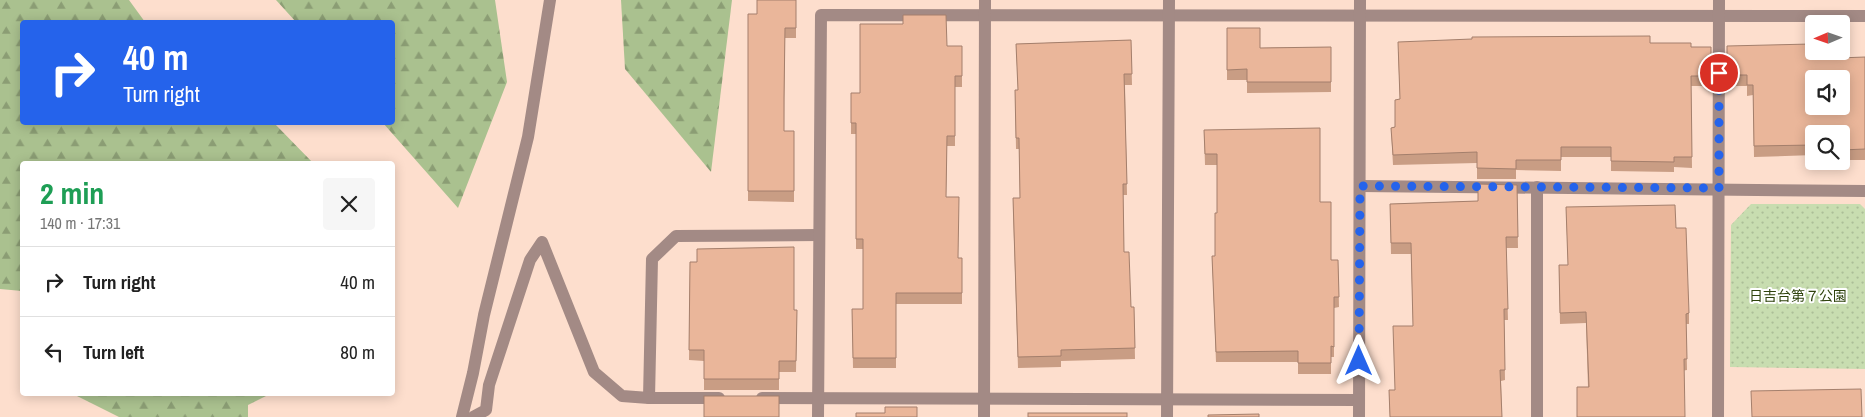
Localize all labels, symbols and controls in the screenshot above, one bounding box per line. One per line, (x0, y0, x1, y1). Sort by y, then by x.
north arrow (1805, 15, 1850, 60)
map controls (1805, 15, 1850, 170)
text: 40 m (123, 34, 188, 81)
icon: right (40, 40, 105, 105)
pin (1698, 52, 1740, 94)
icon: arrive (1705, 59, 1733, 87)
button: sound (1805, 70, 1850, 115)
text: Turn right (123, 79, 200, 109)
button: search (1805, 125, 1850, 170)
text: 2 min (40, 173, 104, 213)
button: close (323, 178, 375, 230)
text: 140 m · 17:31 (40, 212, 120, 234)
icon: right (40, 268, 68, 296)
text: Turn right (83, 269, 155, 295)
text: 40 m (340, 269, 375, 295)
park label: 日吉台第７公園 (1749, 287, 1847, 305)
position arrow (1332, 334, 1384, 386)
icon: left (40, 338, 68, 366)
text: Turn left (83, 339, 144, 365)
text: 80 m (340, 339, 375, 365)

